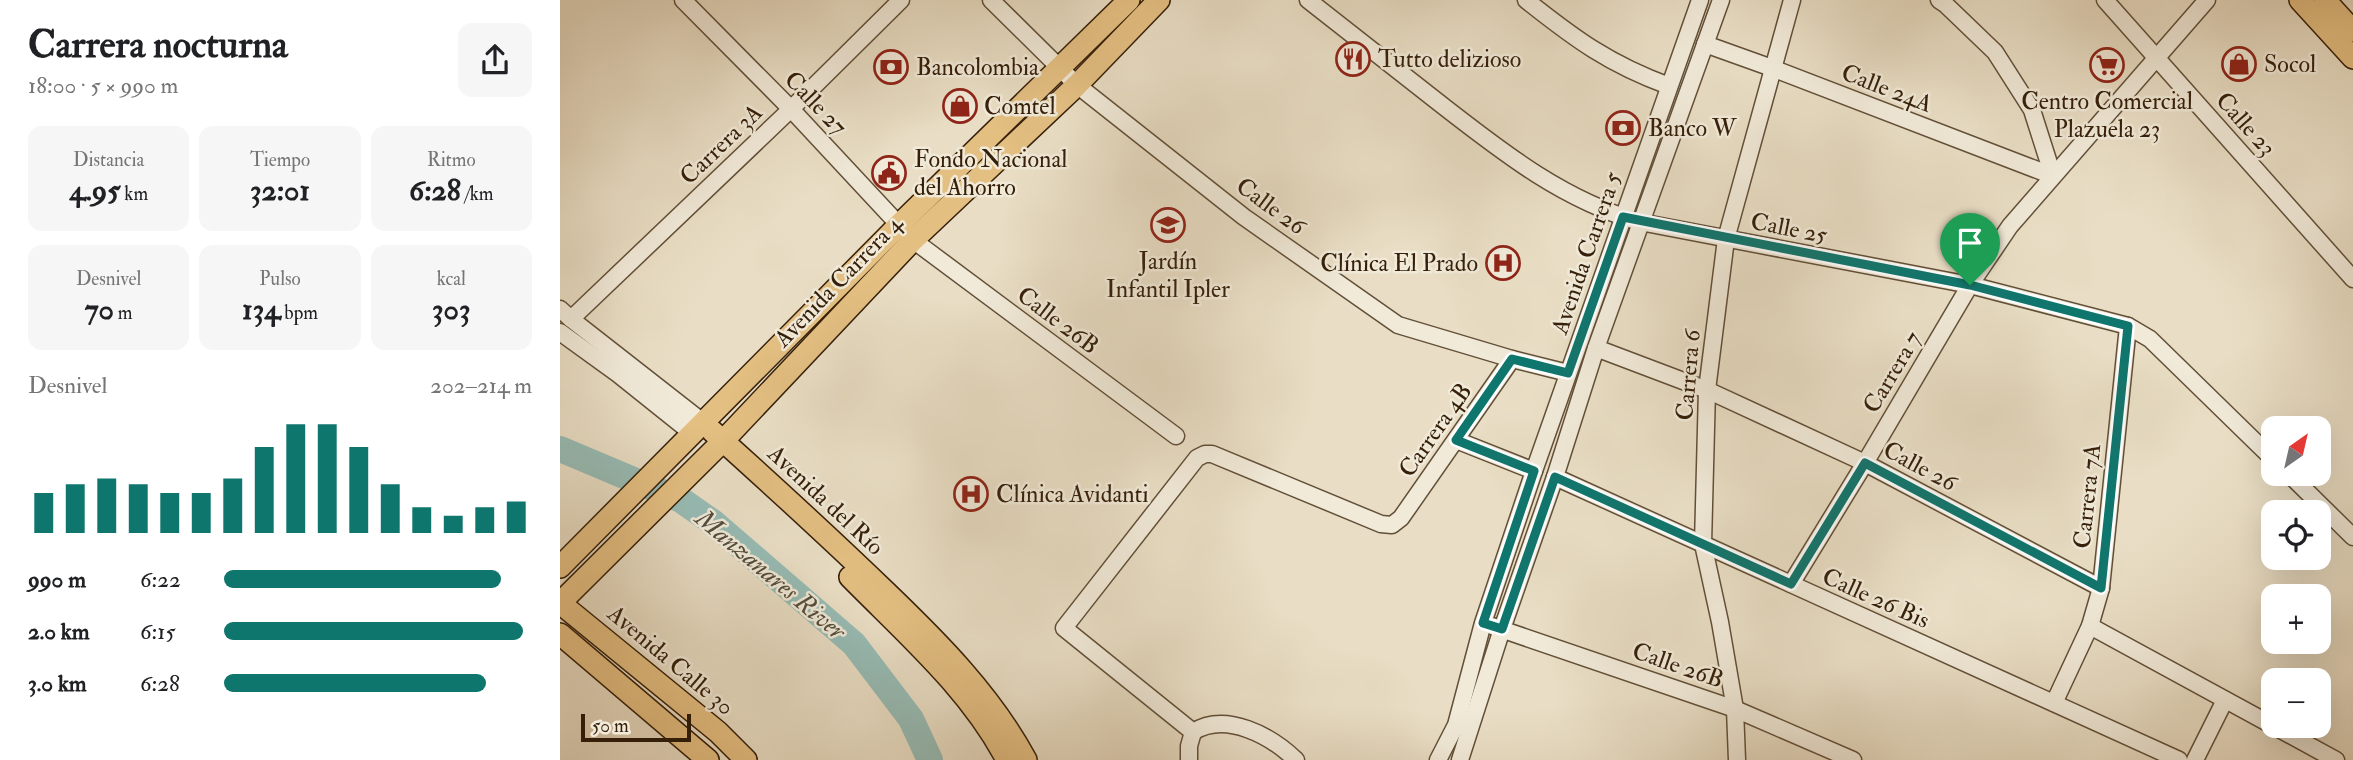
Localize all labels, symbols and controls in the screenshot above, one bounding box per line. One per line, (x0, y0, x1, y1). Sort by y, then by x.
text: Carrera nocturna (28, 21, 288, 69)
button: share (458, 23, 532, 97)
restaurant icon: Tutto delizioso (1334, 40, 1372, 78)
place label: Tutto delizioso (1378, 44, 1521, 75)
shop icon: Socol (2220, 45, 2258, 83)
supermarket icon: Centro Comercial Plazuela 23 (2088, 46, 2126, 84)
bank icon: Bancolombia (872, 48, 910, 86)
place label: Socol (2264, 49, 2316, 80)
place label: Bancolombia (916, 52, 1040, 83)
street label: Calle 24A (1837, 57, 1937, 120)
street label: Calle 27 (777, 65, 854, 142)
text: 18:00 · 5 × 990 m (28, 71, 178, 100)
place label: Centro Comercial Plazuela 23 (2021, 86, 2193, 145)
street label: Calle 23 (2209, 86, 2283, 163)
shop icon: Comtel (941, 87, 979, 125)
place label: Comtel (984, 91, 1056, 122)
street label: Carrera 3A (673, 97, 769, 191)
bank icon: Banco W (1604, 109, 1642, 147)
place label: Banco W (1648, 113, 1738, 144)
place label: Fondo Nacional del Ahorro (914, 144, 1067, 203)
text: Distancia (73, 148, 144, 172)
text: Tiempo (250, 148, 310, 172)
text: Ritmo (427, 148, 476, 172)
public building icon: Fondo Nacional del Ahorro (870, 154, 908, 192)
street label: Avenida Carrera 5 (1544, 167, 1629, 339)
street label: Calle 26 (1230, 171, 1313, 243)
text: 4.95 (69, 172, 120, 209)
text: 32:01 (250, 172, 310, 209)
text: 6:28 (409, 172, 461, 209)
text: km (120, 182, 148, 206)
text: /km (461, 182, 494, 206)
school or university icon: Jardín Infantil Ipler (1149, 206, 1187, 244)
street label: Calle 25 (1748, 206, 1830, 251)
street label: Avenida Carrera 4 (767, 208, 910, 355)
pin (1940, 213, 2000, 285)
icon: arrive (1951, 224, 1989, 262)
hospital icon: Clínica El Prado (1484, 244, 1522, 282)
place label: Jardín Infantil Ipler (1106, 246, 1230, 305)
place label: Clínica El Prado (1320, 248, 1478, 279)
text: Desnivel (76, 267, 141, 291)
text: Pulso (259, 267, 301, 291)
text: kcal (437, 267, 466, 291)
street label: Calle 26B (1011, 280, 1105, 361)
text: 70 (85, 291, 114, 328)
text: 134 (242, 291, 280, 328)
text: 303 (432, 291, 471, 328)
text: m (114, 301, 133, 325)
text: bpm (280, 301, 318, 325)
street label: Carrera 6 (1669, 326, 1708, 422)
street label: Carrera 7 (1856, 326, 1929, 419)
text: Desnivel (28, 371, 107, 400)
text: 202–214 m (430, 371, 532, 400)
street label: Carrera 4B (1392, 377, 1479, 483)
north arrow (2261, 416, 2331, 486)
map controls (2261, 416, 2331, 738)
street label: Calle 26 (1878, 434, 1964, 500)
street label: Avenida del Río (760, 438, 890, 562)
street label: Carrera 7A (2067, 442, 2108, 550)
hospital icon: Clínica Avidanti (952, 475, 990, 513)
place label: Clínica Avidanti (996, 479, 1149, 510)
button: locate (2261, 500, 2331, 570)
water label: Manzanares River (687, 501, 853, 648)
street label: Calle 26 Bis (1817, 561, 1934, 636)
text: 990 m (28, 565, 86, 594)
text: 6:22 (140, 565, 181, 594)
button: + (2261, 584, 2331, 654)
street label: Avenida Calle 30 (600, 598, 741, 723)
text: 2.0 km (28, 617, 90, 646)
text: 6:15 (140, 617, 176, 646)
street label: Calle 26B (1628, 635, 1728, 696)
button: − (2261, 668, 2331, 738)
text: 3.0 km (28, 669, 87, 698)
text: 6:28 (140, 669, 180, 698)
scale bar (581, 711, 691, 743)
text: 50 m (592, 714, 629, 738)

